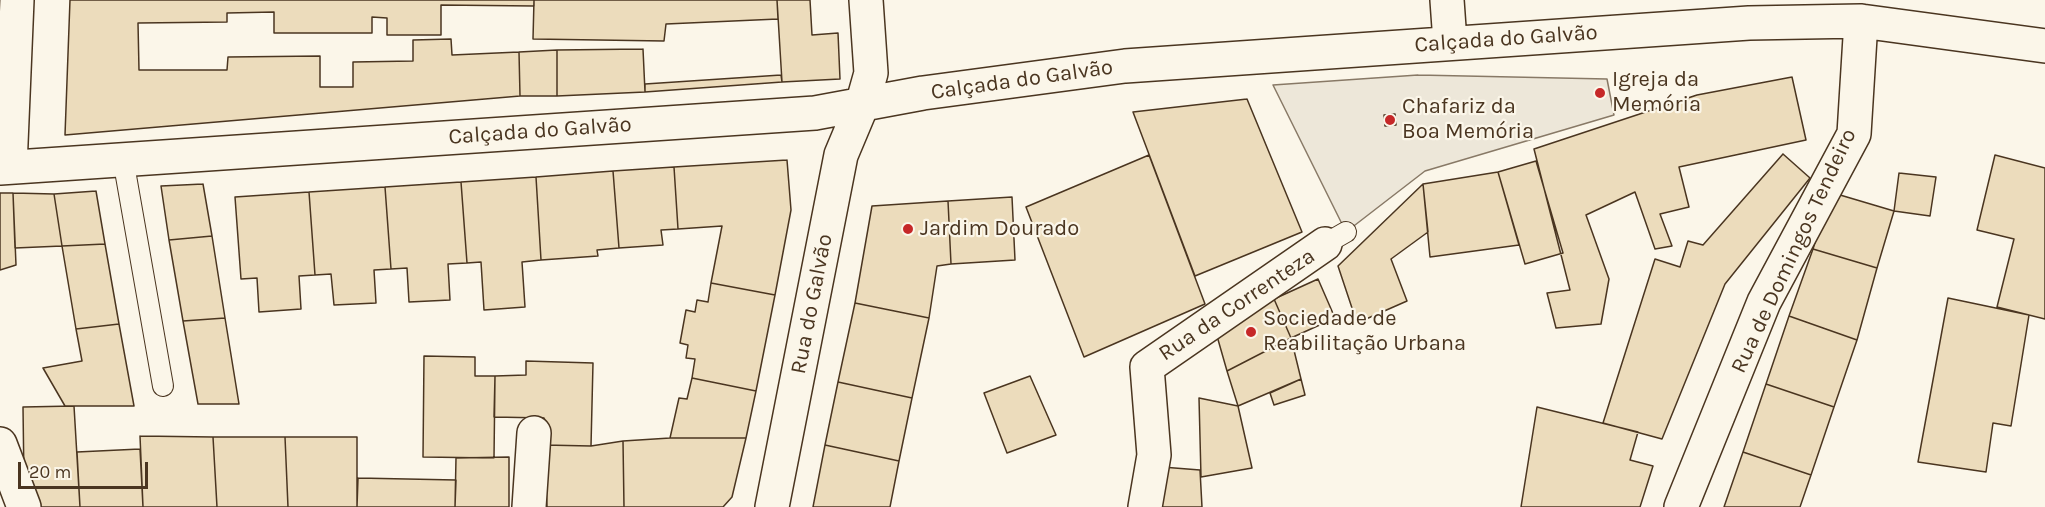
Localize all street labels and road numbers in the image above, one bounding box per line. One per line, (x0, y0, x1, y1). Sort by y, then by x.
street label: Calçada do Galvão (1414, 19, 1598, 59)
street label: Calçada do Galvão (929, 54, 1115, 106)
street label: Calçada do Galvão (448, 111, 632, 151)
street label: Rua de Domingos Tendeiro (1726, 125, 1862, 377)
street label: Rua do Galvão (785, 232, 839, 376)
street label: Rua da Correnteza (1154, 243, 1320, 367)

